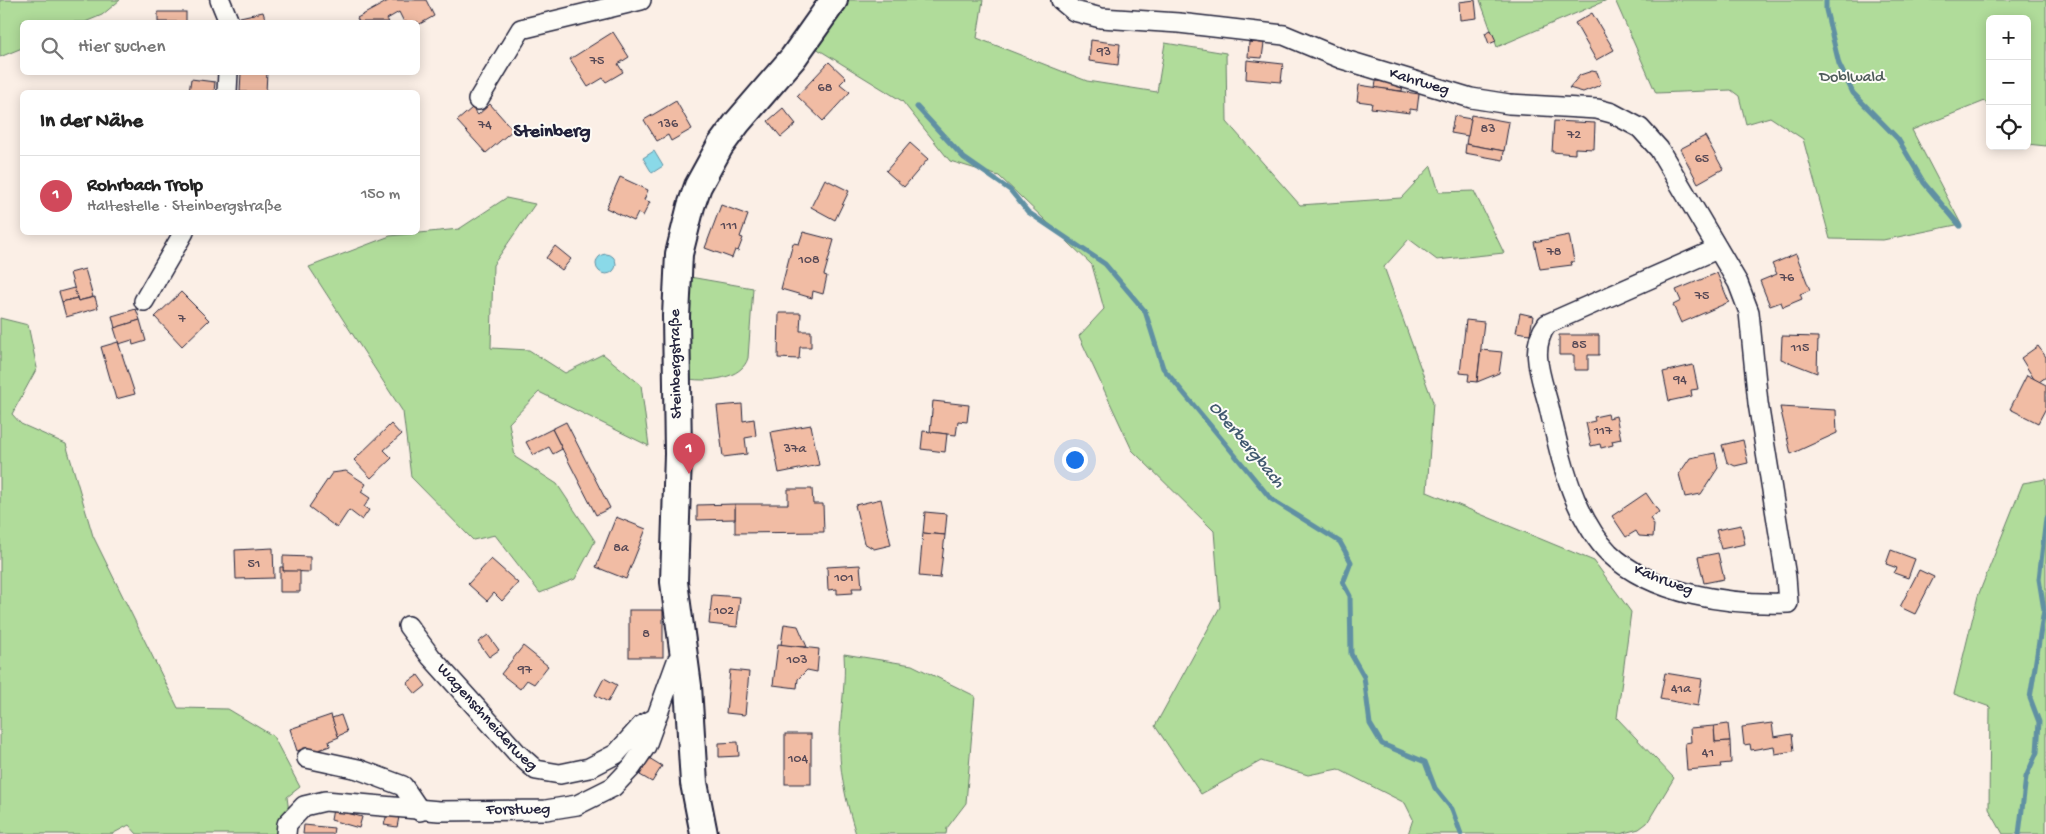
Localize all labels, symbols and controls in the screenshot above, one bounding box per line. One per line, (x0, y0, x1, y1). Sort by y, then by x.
map controls (1986, 15, 2031, 150)
button: + (1986, 15, 2031, 60)
search box (20, 20, 420, 75)
icon: search (38, 34, 66, 62)
text: Hier suchen (78, 36, 165, 59)
house number: 93 (1096, 44, 1111, 61)
house number: 75 (589, 53, 604, 70)
button: − (1986, 60, 2031, 105)
street label: Kahrweg (1387, 64, 1451, 100)
park label: Doblwald (1819, 69, 1886, 88)
house number: 68 (818, 80, 833, 97)
button: locate (1986, 105, 2031, 150)
text: In der Nähe (40, 110, 143, 135)
house number: 136 (657, 116, 679, 133)
house number: 74 (477, 117, 492, 134)
district label: Steinberg (514, 121, 591, 144)
house number: 83 (1481, 121, 1495, 138)
house number: 72 (1566, 127, 1581, 144)
house number: 65 (1695, 151, 1709, 168)
text: Rohrbach Trolp (87, 175, 203, 198)
text: 1 (53, 186, 59, 205)
text: 150 m (361, 186, 400, 205)
text: Haltestelle · Steinbergstraße (87, 198, 282, 217)
house number: 111 (720, 218, 737, 235)
house number: 78 (1546, 244, 1562, 261)
house number: 108 (797, 252, 820, 269)
house number: 76 (1779, 270, 1795, 287)
house number: 75 (1694, 288, 1709, 305)
street label: Steinbergstraße (667, 308, 687, 419)
house number: 7 (177, 311, 186, 328)
house number: 85 (1571, 337, 1587, 354)
house number: 115 (1790, 340, 1809, 357)
house number: 94 (1672, 372, 1687, 389)
water label: Oberbergbach (1204, 397, 1289, 493)
house number: 117 (1593, 423, 1613, 440)
pin: 1 (673, 433, 705, 474)
house number: 37a (783, 441, 807, 458)
your location (1062, 447, 1088, 473)
house number: 8a (613, 540, 630, 557)
house number: 51 (247, 556, 261, 573)
street label: Kahrweg (1631, 561, 1695, 601)
house number: 101 (833, 570, 854, 587)
house number: 102 (713, 603, 734, 620)
house number: 8 (642, 626, 650, 643)
house number: 103 (786, 652, 807, 669)
street label: Wagenschneiderweg (432, 660, 541, 776)
house number: 97 (517, 662, 533, 679)
house number: 41a (1671, 681, 1692, 698)
house number: 41 (1702, 745, 1714, 762)
house number: 104 (787, 751, 808, 768)
street label: Forstweg (485, 800, 550, 820)

